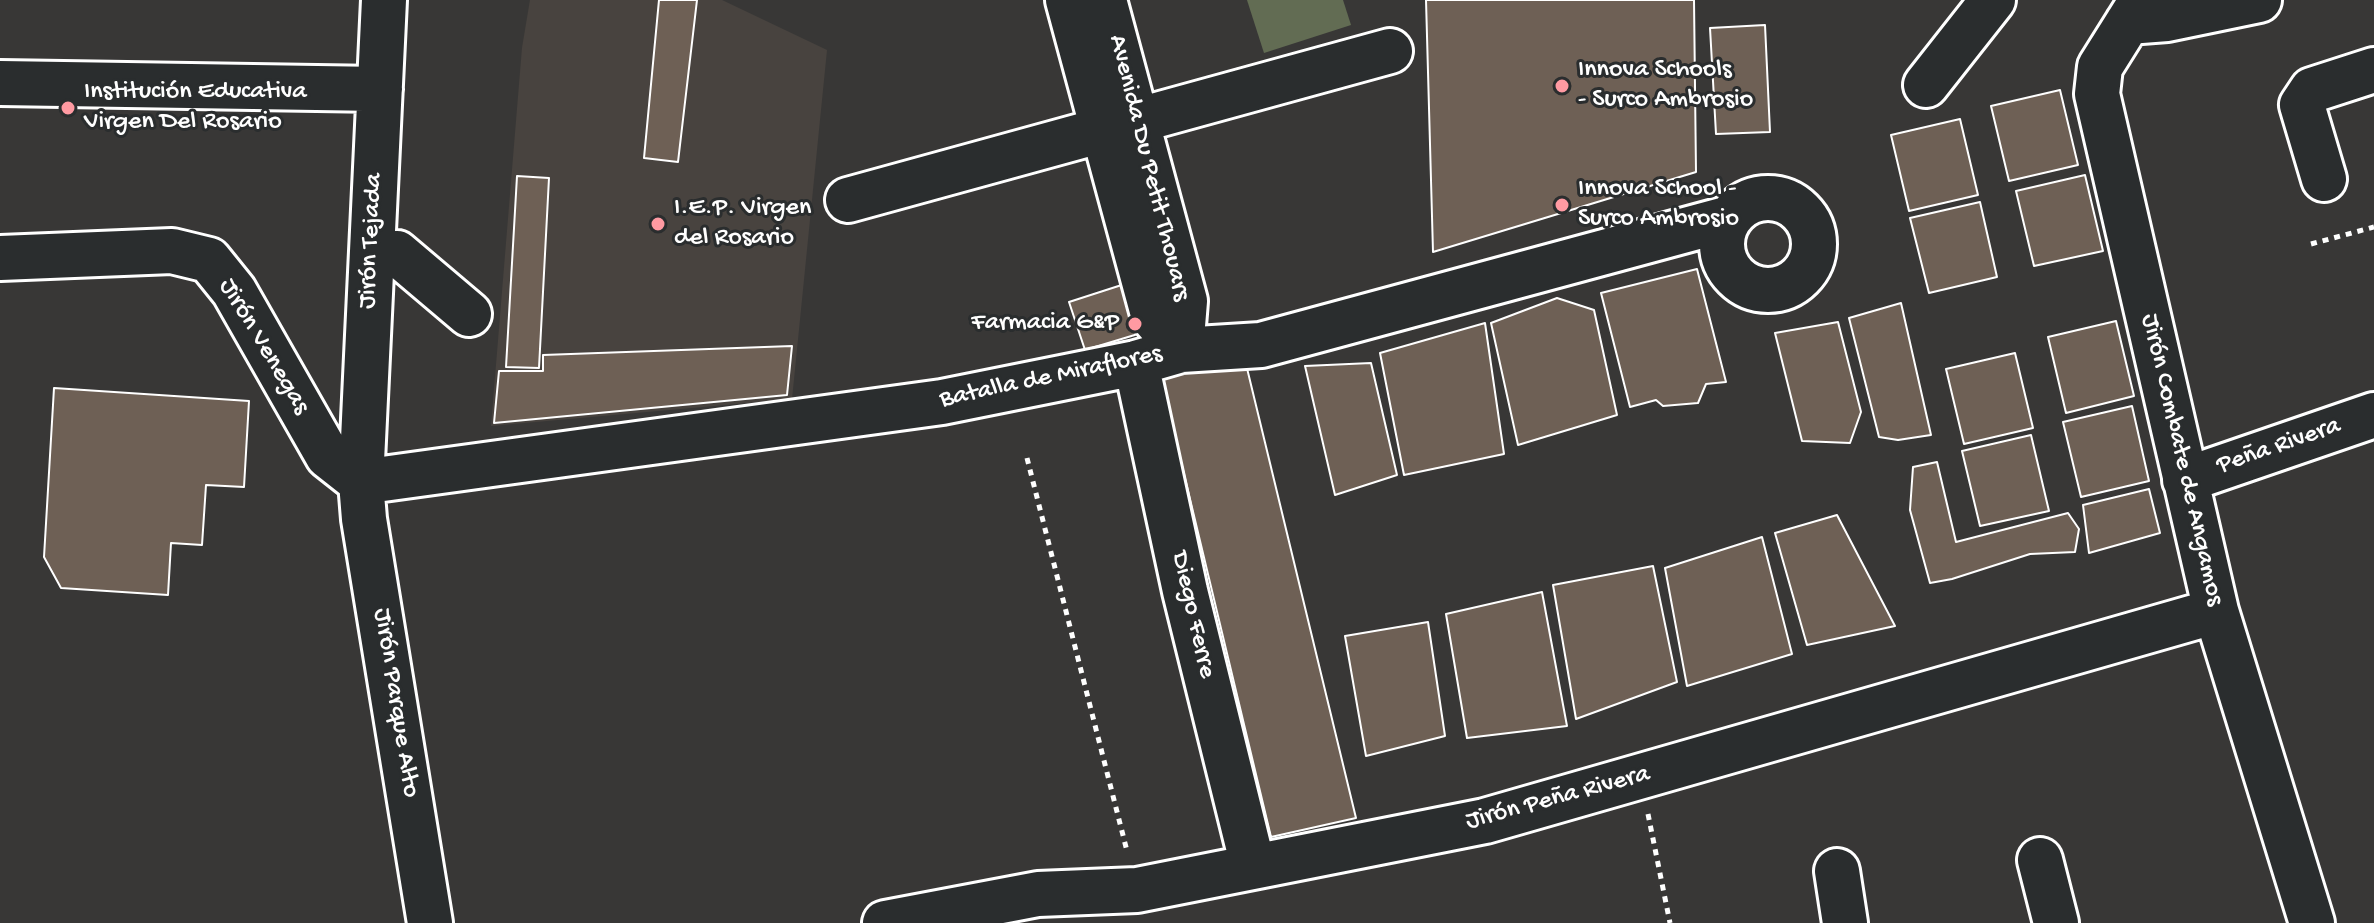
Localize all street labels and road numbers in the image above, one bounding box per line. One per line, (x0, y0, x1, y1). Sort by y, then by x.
street label: Avenida Du Petit Thouars (1100, 32, 1196, 304)
street label: Jirón Tejada (353, 172, 391, 310)
street label: Jirón Venegas (210, 273, 316, 421)
street label: Jirón Combate de Angamos (2132, 311, 2230, 609)
street label: Batalla de Miraflores (937, 339, 1165, 417)
street label: Peña Rivera (2213, 411, 2345, 483)
street label: Diego Ferre (1162, 549, 1222, 681)
street label: Jirón Parque Alto (365, 606, 425, 800)
street label: Jirón Peña Rivera (1463, 759, 1653, 839)

